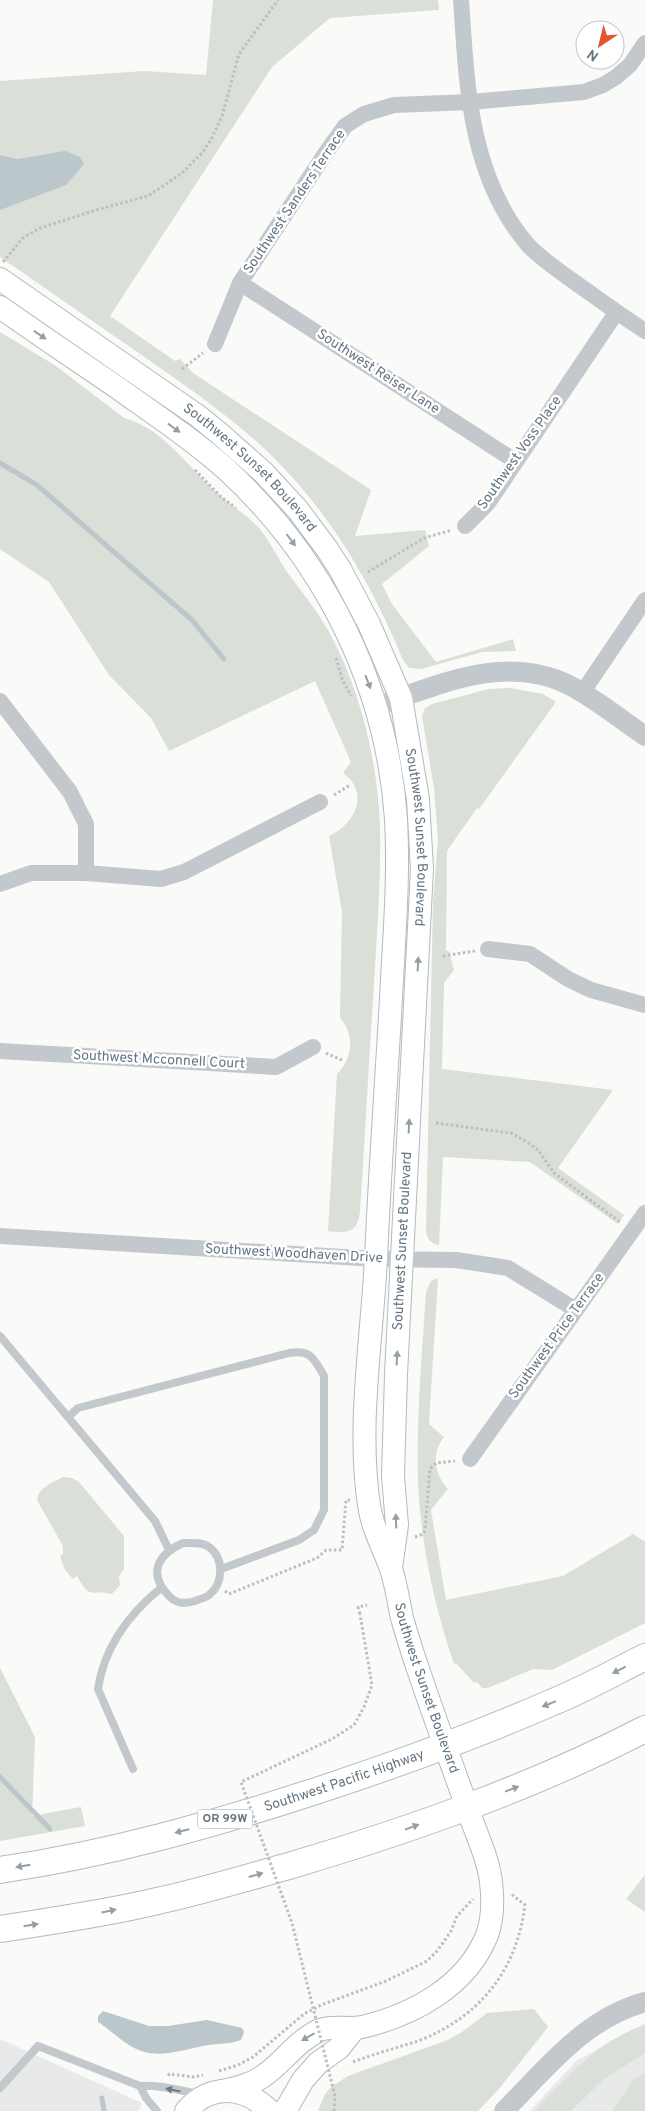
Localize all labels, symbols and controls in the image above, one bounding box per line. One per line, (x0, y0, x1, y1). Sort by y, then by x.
north arrow (575, 20, 625, 70)
text: N (584, 45, 602, 64)
street label: Southwest Sanders Terrace (240, 127, 350, 277)
street label: Southwest Reiser Lane (314, 326, 442, 418)
one-way arrow (33, 330, 47, 340)
street label: Southwest Voss Place (474, 393, 566, 513)
street label: Southwest Sunset Boulevard (180, 400, 320, 535)
one-way arrow (167, 422, 180, 433)
one-way arrow (285, 533, 296, 546)
one-way arrow (364, 675, 372, 690)
street label: Southwest Sunset Boulevard (401, 747, 431, 927)
one-way arrow (414, 956, 422, 972)
street label: Southwest Mcconnell Court (73, 1047, 245, 1073)
one-way arrow (406, 1118, 414, 1134)
street label: Southwest Sunset Boulevard (390, 1151, 416, 1331)
street label: Southwest Woodhaven Drive (204, 1241, 384, 1267)
street label: Southwest Price Terrace (506, 1270, 608, 1402)
one-way arrow (394, 1350, 402, 1366)
one-way arrow (392, 1512, 400, 1528)
street label: Southwest Sunset Boulevard (391, 1601, 463, 1776)
one-way arrow (612, 1666, 626, 1674)
one-way arrow (542, 1700, 556, 1708)
street label: Southwest Pacific Highway (262, 1746, 426, 1815)
one-way arrow (505, 1785, 520, 1793)
road number: OR 99W (198, 1810, 252, 1828)
one-way arrow (404, 1823, 419, 1830)
one-way arrow (174, 1827, 189, 1835)
one-way arrow (15, 1862, 31, 1870)
one-way arrow (249, 1871, 264, 1879)
one-way arrow (102, 1907, 118, 1915)
one-way arrow (23, 1920, 39, 1928)
one-way arrow (301, 2033, 316, 2041)
one-way arrow (166, 2086, 181, 2094)

